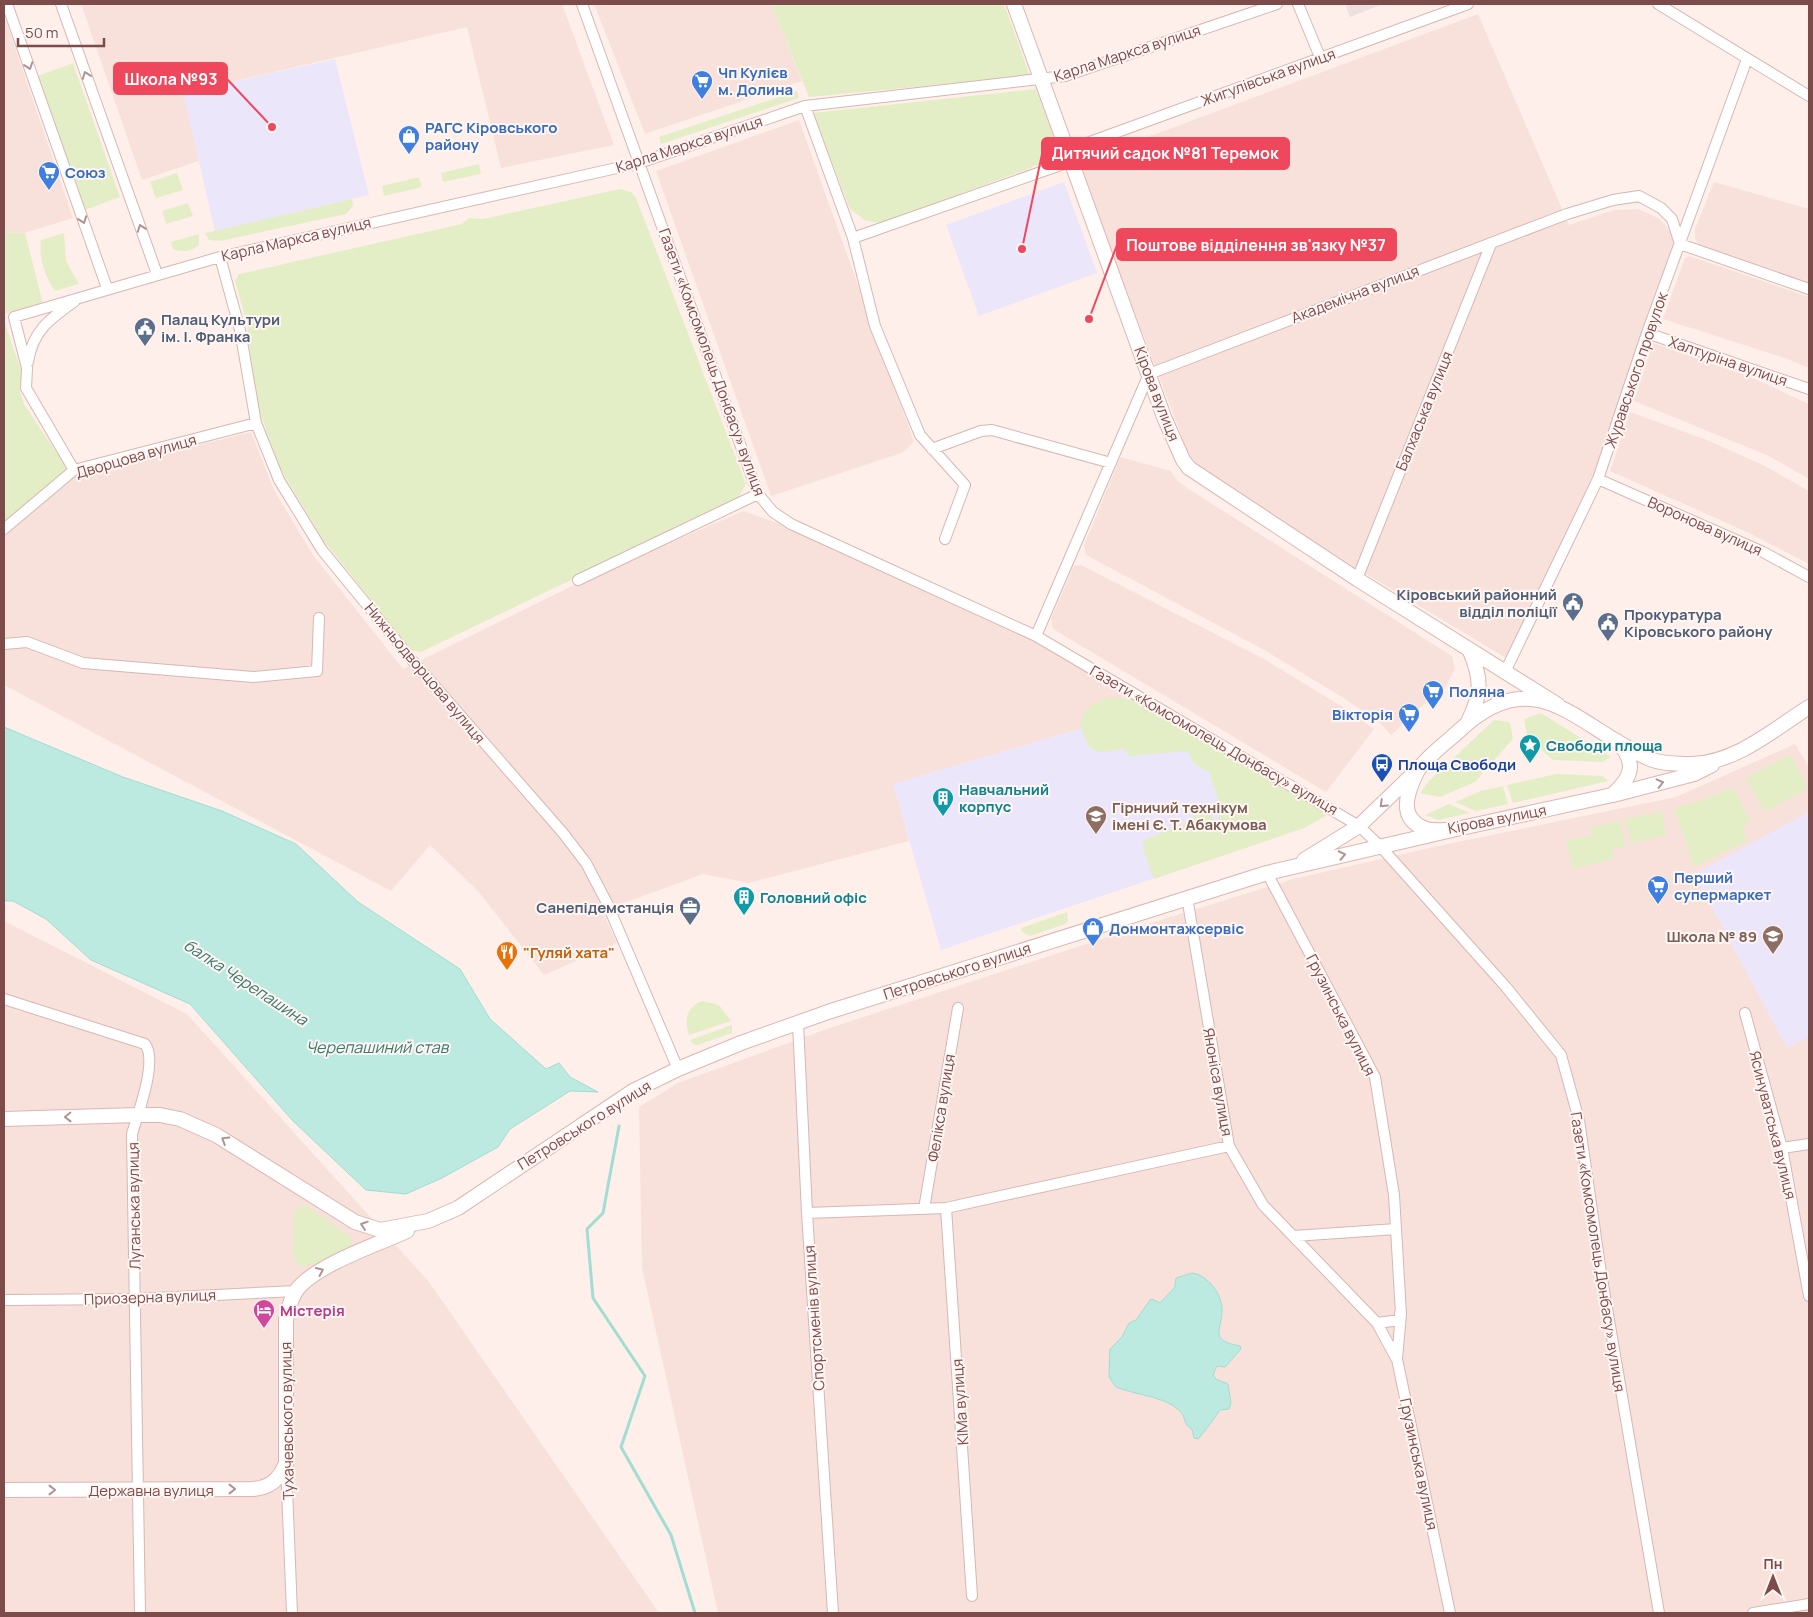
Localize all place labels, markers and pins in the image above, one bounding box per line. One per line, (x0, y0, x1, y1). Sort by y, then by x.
place label: Чп Кулієв м. Долина (718, 62, 793, 100)
callout: Школа №93 (114, 63, 227, 94)
supermarket icon: Чп Кулієв м. Долина (690, 69, 714, 100)
place label: РАГС Кіровського району (425, 117, 558, 155)
shop icon: РАГС Кіровського району (397, 124, 421, 155)
callout: Дитячий садок №81 Теремок (1042, 138, 1289, 169)
supermarket icon: Союз (37, 160, 61, 191)
place label: Союз (65, 162, 106, 183)
callout: Поштове відділення зв'язку №37 (1117, 229, 1396, 260)
place label: Палац Культури ім. І. Франка (161, 309, 280, 347)
public building icon: Палац Культури ім. І. Франка (133, 316, 157, 347)
place label: Кіровський районний відділ поліції (1397, 584, 1558, 622)
public building icon: Кіровський районний відділ поліції (1561, 591, 1585, 622)
place label: Прокуратура Кіровського району (1624, 604, 1773, 642)
public building icon: Прокуратура Кіровського району (1596, 611, 1620, 642)
supermarket icon: Поляна (1421, 679, 1445, 710)
place label: Поляна (1449, 681, 1505, 702)
supermarket icon: Вікторія (1397, 702, 1421, 733)
place label: Вікторія (1332, 704, 1393, 725)
place icon: Свободи площа (1518, 733, 1542, 764)
place label: Свободи площа (1546, 735, 1662, 756)
bus stop icon: Площа Свободи (1370, 752, 1394, 783)
place label: Площа Свободи (1398, 754, 1516, 775)
place label: Навчальний корпус (959, 779, 1049, 817)
building icon: Навчальний корпус (931, 786, 955, 817)
place label: Гірничий технікум імені Є. Т. Абакумова (1112, 797, 1267, 835)
school or university icon: Гірничий технікум імені Є. Т. Абакумова (1084, 804, 1108, 835)
place label: Перший супермаркет (1674, 867, 1771, 905)
supermarket icon: Перший супермаркет (1646, 874, 1670, 905)
building icon: Головний офіс (732, 885, 756, 916)
place label: Головний офіс (760, 887, 867, 908)
office icon: Санепідемстанція (678, 895, 702, 926)
place label: Санепідемстанція (536, 897, 674, 918)
shop icon: Донмонтажсервіс (1081, 916, 1105, 947)
place label: Донмонтажсервіс (1109, 918, 1244, 939)
school or university icon: Школа № 89 (1761, 924, 1785, 955)
place label: Школа № 89 (1666, 926, 1757, 947)
restaurant icon: "Гуляй хата" (495, 940, 519, 971)
place label: "Гуляй хата" (523, 942, 615, 963)
hotel icon: Містерія (252, 1298, 276, 1329)
place label: Містерія (280, 1300, 345, 1321)

